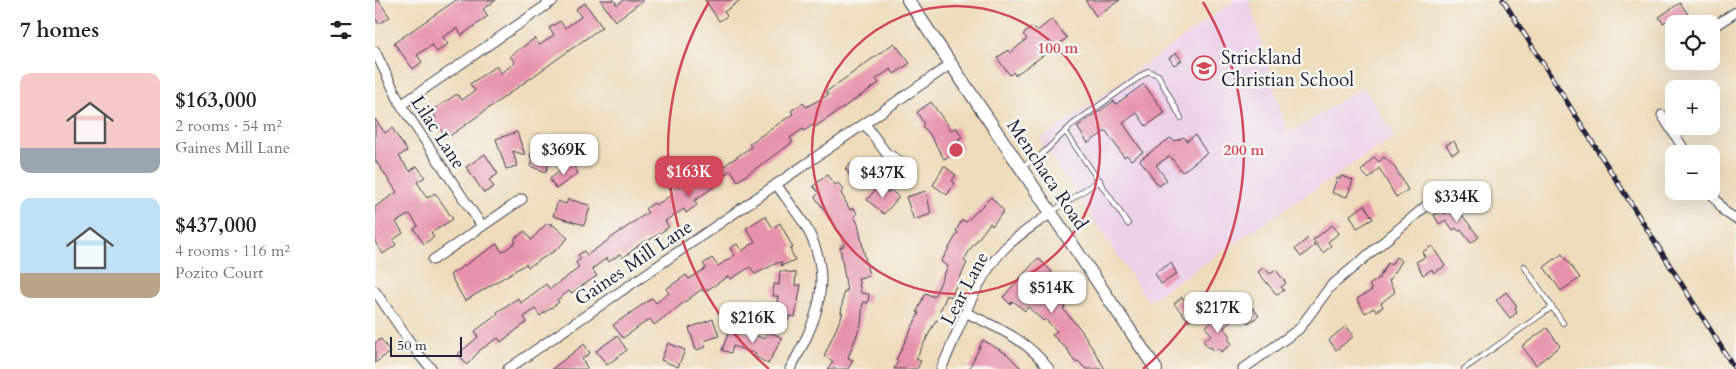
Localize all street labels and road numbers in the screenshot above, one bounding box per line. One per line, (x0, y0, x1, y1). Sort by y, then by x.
street label: Lilac Lane (405, 91, 472, 174)
street label: Menchaca Road (1001, 114, 1094, 235)
street label: Gaines Mill Lane (570, 214, 697, 312)
street label: Lear Lane (935, 247, 995, 330)

